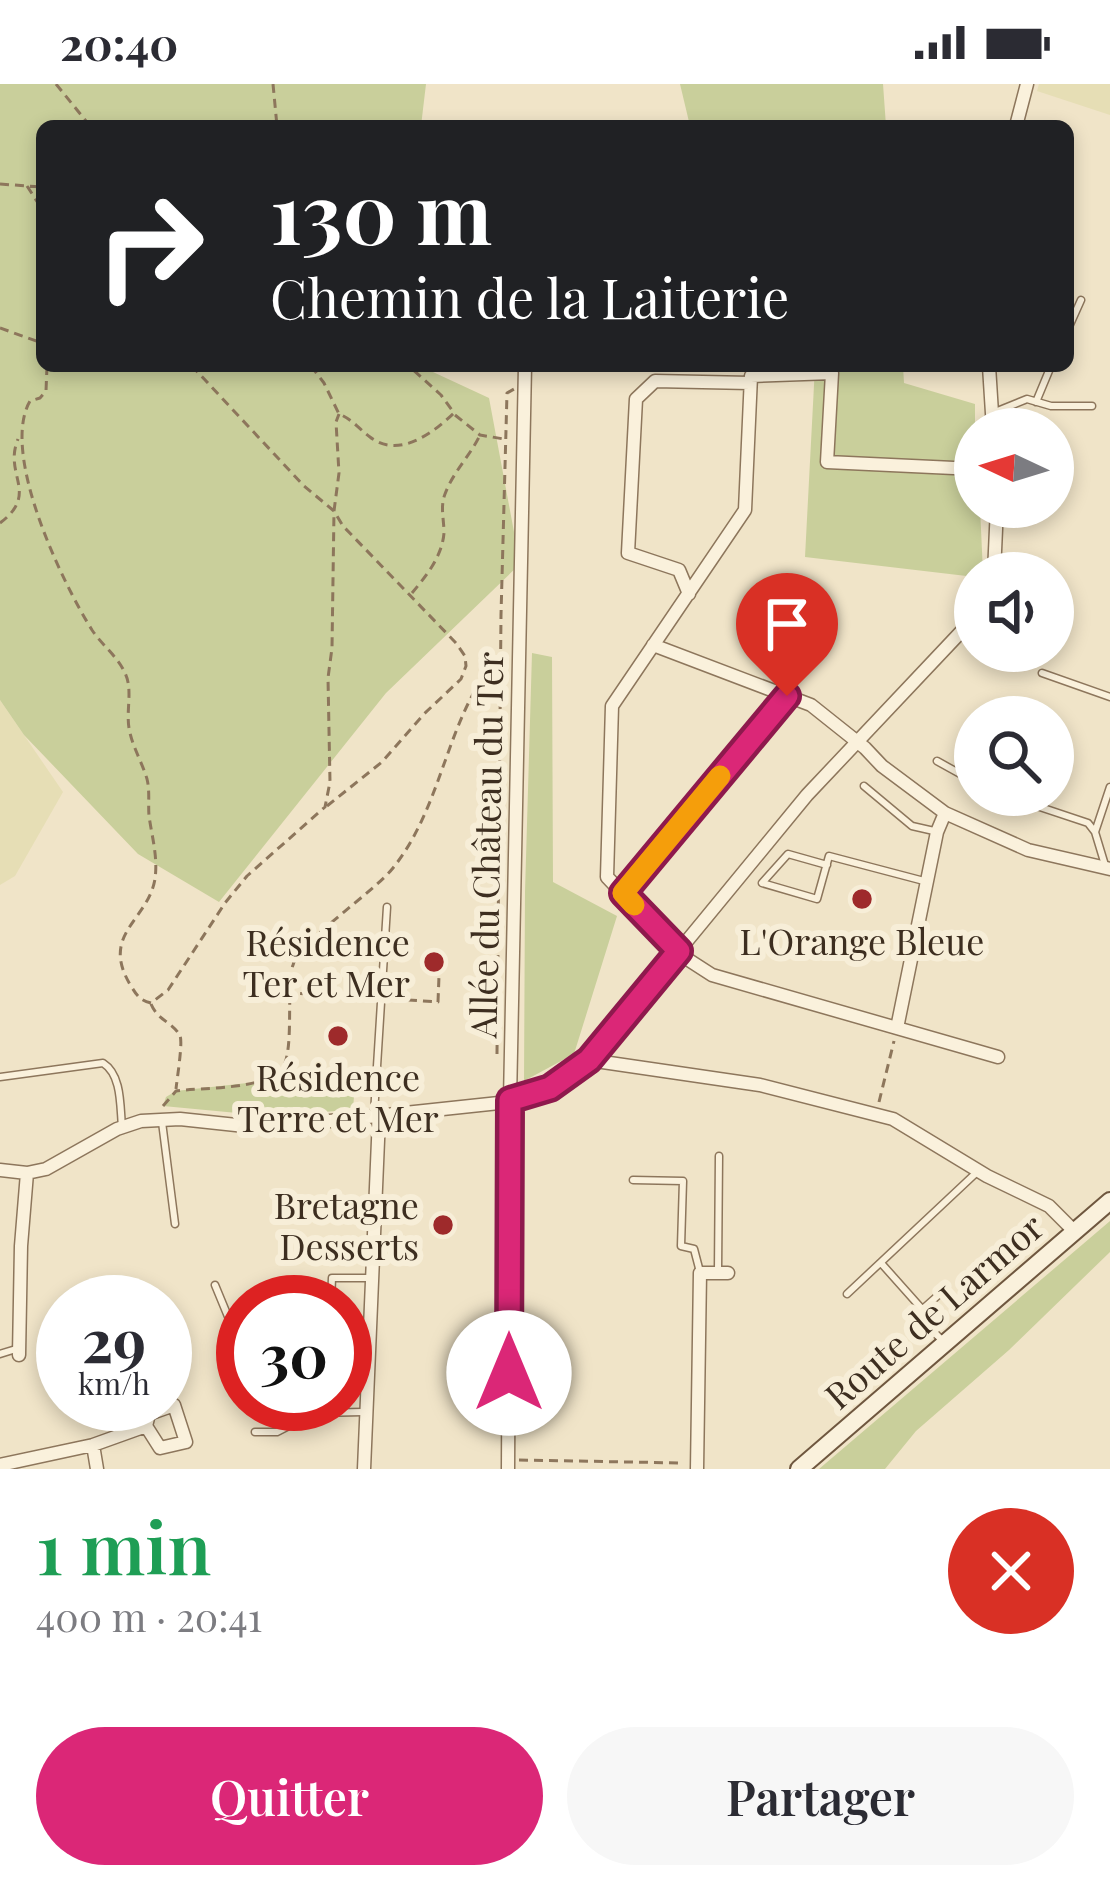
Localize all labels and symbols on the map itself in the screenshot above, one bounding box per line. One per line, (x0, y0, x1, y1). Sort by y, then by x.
north arrow (954, 408, 1074, 528)
pin (736, 573, 838, 696)
street label: Allée du Château du Ter (458, 651, 512, 1040)
marker: L'Orange Bleue (849, 886, 875, 912)
place label: L'Orange Bleue (740, 916, 984, 964)
place label: Résidence Ter et Mer (242, 917, 410, 1006)
marker: Résidence Ter et Mer (421, 949, 447, 975)
marker: Résidence Terre et Mer (325, 1023, 351, 1049)
place label: Résidence Terre et Mer (237, 1052, 439, 1141)
place label: Bretagne Desserts (274, 1180, 419, 1269)
street label: Route de Larmor (814, 1202, 1052, 1418)
marker: Bretagne Desserts (430, 1212, 456, 1238)
speed limit sign: 30 (216, 1275, 372, 1431)
position arrow (446, 1310, 572, 1436)

